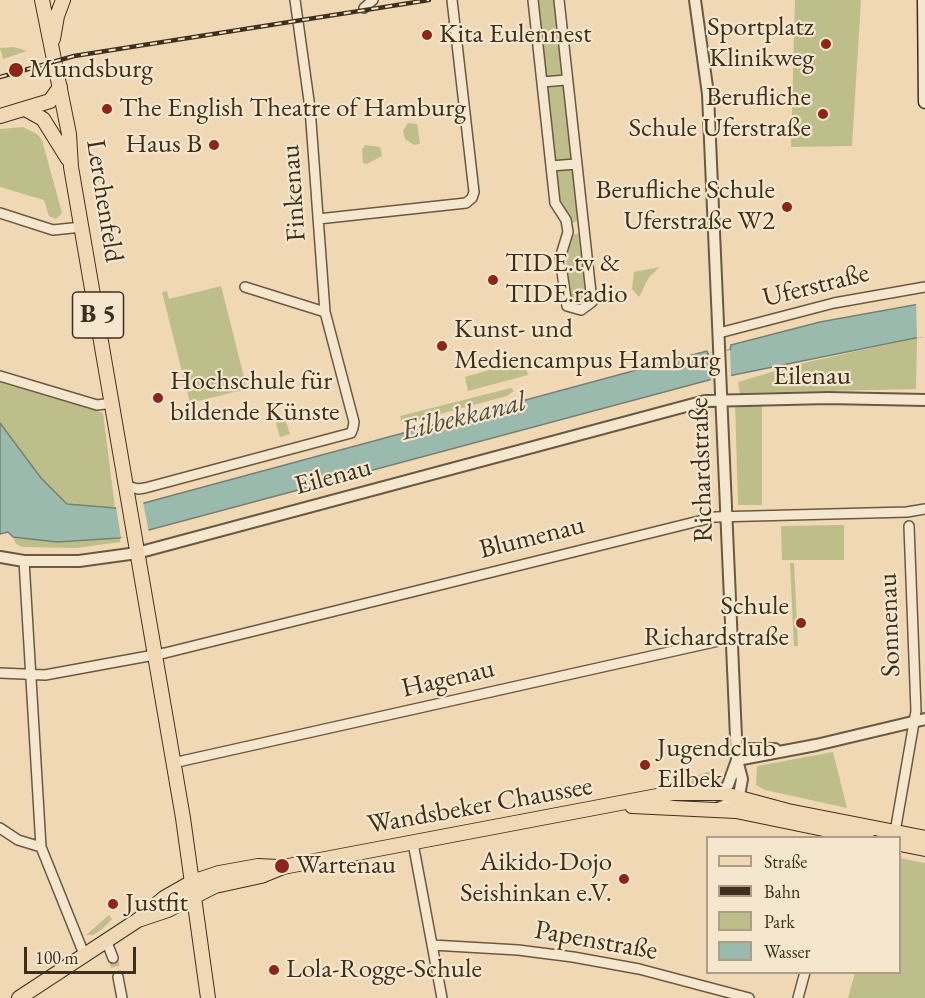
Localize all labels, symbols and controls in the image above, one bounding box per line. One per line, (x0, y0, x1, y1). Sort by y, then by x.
place label: Sportplatz Klinikweg (707, 12, 814, 75)
place label: Kita Eulennest (439, 19, 591, 51)
marker: Kita Eulennest (420, 28, 434, 42)
marker: Sportplatz Klinikweg (819, 37, 833, 51)
place label: Mundsburg (29, 54, 153, 86)
marker: Mundsburg (7, 61, 25, 79)
place label: Berufliche Schule Uferstraße (628, 82, 811, 145)
place label: The English Theatre of Hamburg (119, 93, 466, 125)
marker: The English Theatre of Hamburg (100, 102, 114, 116)
marker: Berufliche Schule Uferstraße (816, 107, 830, 121)
place label: Haus B (125, 129, 202, 161)
street label: Lerchenfeld (78, 137, 130, 265)
marker: Haus B (207, 138, 221, 152)
street label: Finkenau (274, 143, 314, 243)
place label: Berufliche Schule Uferstraße W2 (596, 175, 775, 238)
marker: Berufliche Schule Uferstraße W2 (780, 200, 794, 214)
place label: TIDE.tv & TIDE.radio (505, 248, 627, 311)
street label: Uferstraße (759, 257, 873, 315)
marker: TIDE.tv & TIDE.radio (486, 273, 500, 287)
road number: B 5 (72, 292, 124, 338)
place label: Kunst- und Mediencampus Hamburg (454, 314, 720, 377)
marker: Kunst- und Mediencampus Hamburg (435, 339, 449, 353)
street label: Eilenau (773, 361, 851, 393)
place label: Hochschule für bildende Künste (170, 366, 340, 429)
water label: Eilbekkanal (398, 385, 530, 449)
marker: Hochschule für bildende Künste (151, 391, 165, 405)
street label: Richardstraße (683, 397, 721, 543)
street label: Eilenau (291, 451, 375, 503)
street label: Blumenau (476, 509, 588, 567)
street label: Sonnenau (872, 572, 908, 678)
place label: Schule Richardstraße (644, 591, 789, 654)
marker: Schule Richardstraße (794, 616, 808, 630)
street label: Hagenau (398, 653, 498, 705)
place label: Jugendclub Eilbek (657, 733, 776, 796)
marker: Jugendclub Eilbek (638, 758, 652, 772)
street label: Wandsbeker Chaussee (365, 770, 595, 842)
legend (706, 836, 901, 974)
place label: Aikido-Dojo Seishinkan e.V. (460, 847, 612, 910)
place label: Wartenau (296, 850, 396, 882)
text: Straße (764, 850, 807, 873)
marker: Wartenau (273, 857, 291, 875)
marker: Aikido-Dojo Seishinkan e.V. (617, 872, 631, 886)
text: Bahn (764, 880, 801, 903)
place label: Justfit (125, 888, 188, 920)
marker: Justfit (106, 897, 120, 911)
text: Park (764, 910, 795, 933)
street label: Papenstraße (532, 914, 660, 968)
scale bar (27, 935, 140, 973)
text: Wasser (764, 940, 811, 963)
text: 100 m (35, 946, 79, 969)
place label: Lola-Rogge-Schule (286, 954, 482, 986)
marker: Lola-Rogge-Schule (267, 963, 281, 977)

